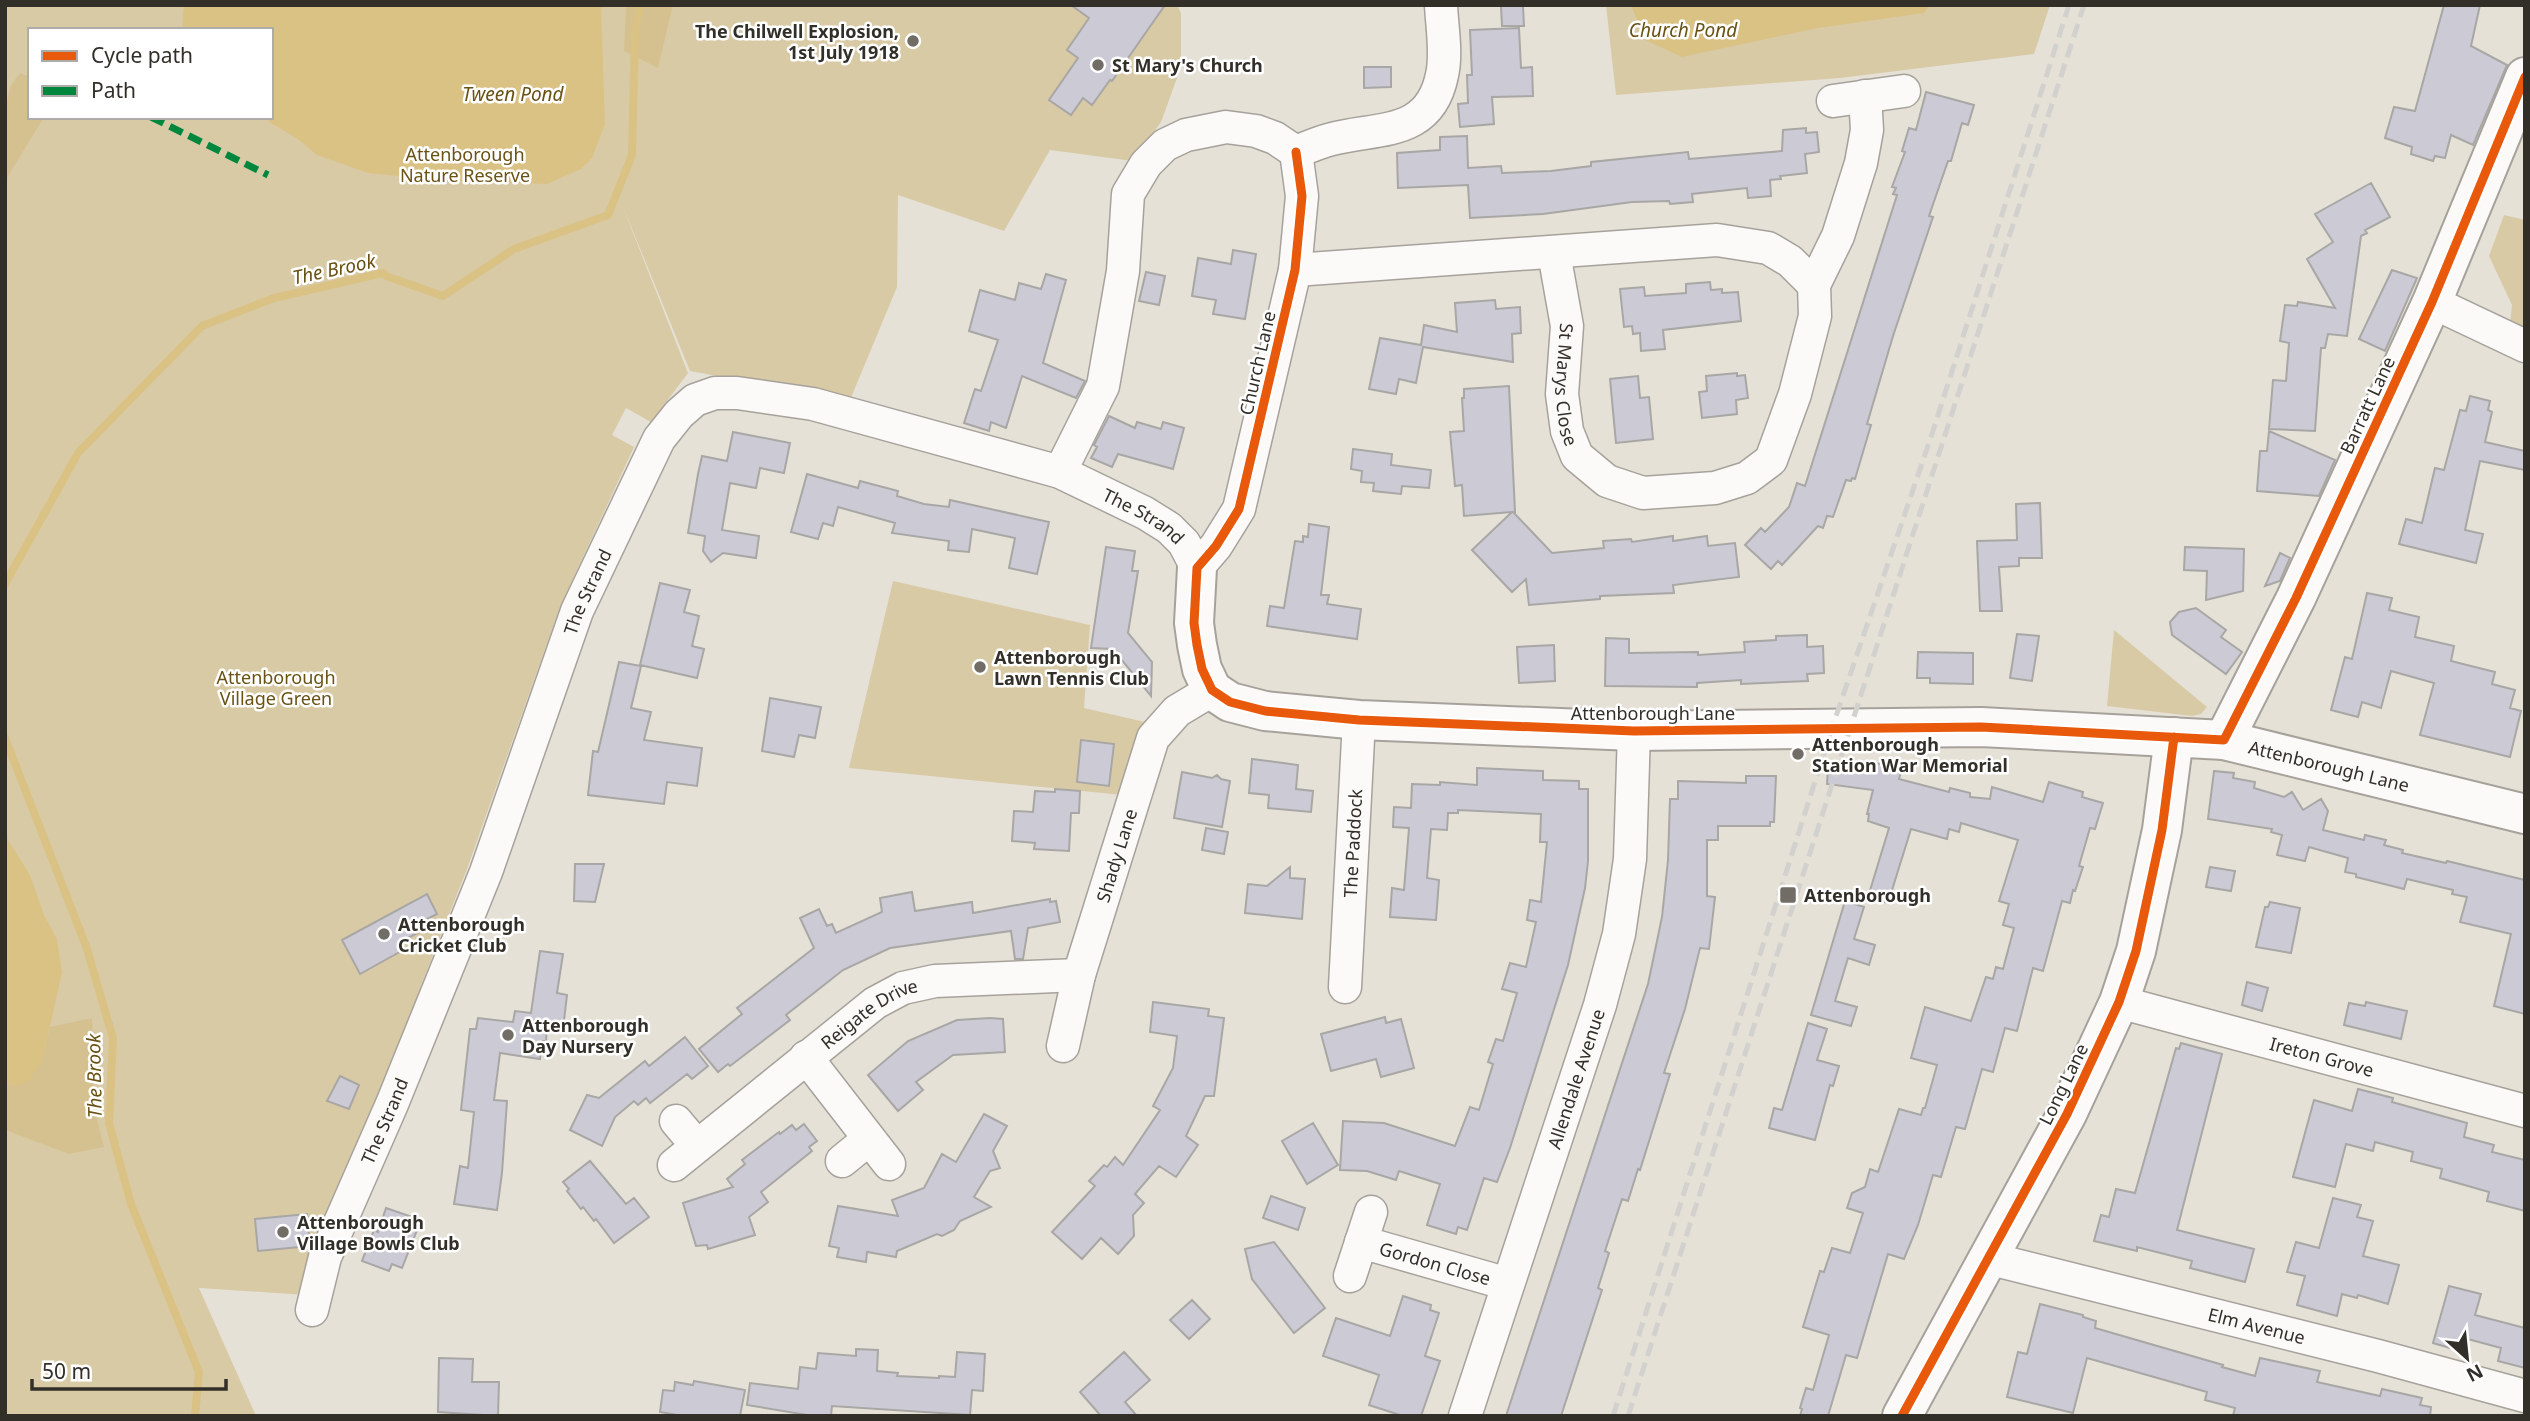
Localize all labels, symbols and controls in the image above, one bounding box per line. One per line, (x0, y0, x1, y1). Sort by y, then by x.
water label: Church Pond (1629, 17, 1738, 43)
place label: The Chilwell Explosion, 1st July 1918 (695, 19, 899, 64)
legend (28, 28, 273, 119)
marker: The Chilwell Explosion, 1st July 1918 (905, 33, 921, 49)
text: Cycle path (91, 41, 193, 69)
place label: St Mary's Church (1112, 53, 1263, 77)
marker: St Mary's Church (1090, 57, 1106, 73)
text: Path (91, 76, 136, 104)
water label: Tween Pond (462, 81, 565, 107)
park label: Attenborough Nature Reserve (400, 142, 530, 187)
water label: The Brook (290, 247, 379, 290)
street label: Church Lane (1233, 309, 1281, 417)
street label: St Marys Close (1550, 322, 1584, 449)
street label: Barratt Lane (2334, 352, 2400, 458)
street label: The Strand (1099, 482, 1190, 549)
street label: The Strand (558, 545, 617, 638)
place label: Attenborough Lawn Tennis Club (994, 645, 1149, 690)
marker: Attenborough Lawn Tennis Club (972, 659, 988, 675)
park label: Attenborough Village Green (216, 665, 336, 710)
street label: Attenborough Lane (1571, 701, 1735, 725)
place label: Attenborough Station War Memorial (1812, 732, 2008, 777)
street label: Attenborough Lane (2246, 735, 2412, 797)
marker: Attenborough Station War Memorial (1790, 746, 1806, 762)
street label: The Paddock (1338, 788, 1367, 898)
street label: Shady Lane (1090, 806, 1142, 905)
place label: Attenborough (1804, 883, 1931, 907)
marker: Attenborough (1778, 885, 1798, 905)
place label: Attenborough Cricket Club (398, 912, 525, 957)
marker: Attenborough Cricket Club (376, 926, 392, 942)
street label: Reigate Drive (816, 973, 920, 1054)
street label: Allendale Avenue (1542, 1006, 1610, 1152)
place label: Attenborough Day Nursery (522, 1013, 649, 1058)
marker: Attenborough Day Nursery (500, 1027, 516, 1043)
street label: Ireton Grove (2267, 1031, 2376, 1082)
water label: The Brook (80, 1033, 108, 1118)
street label: Long Lane (2033, 1039, 2093, 1129)
street label: The Strand (355, 1074, 413, 1168)
place label: Attenborough Village Bowls Club (297, 1210, 460, 1255)
marker: Attenborough Village Bowls Club (275, 1224, 291, 1240)
street label: Gordon Close (1377, 1236, 1493, 1290)
street label: Elm Avenue (2206, 1302, 2308, 1349)
north arrow (2432, 1323, 2502, 1393)
scale bar (32, 1348, 226, 1392)
text: 50 m (42, 1357, 91, 1385)
text: N (2462, 1358, 2488, 1388)

